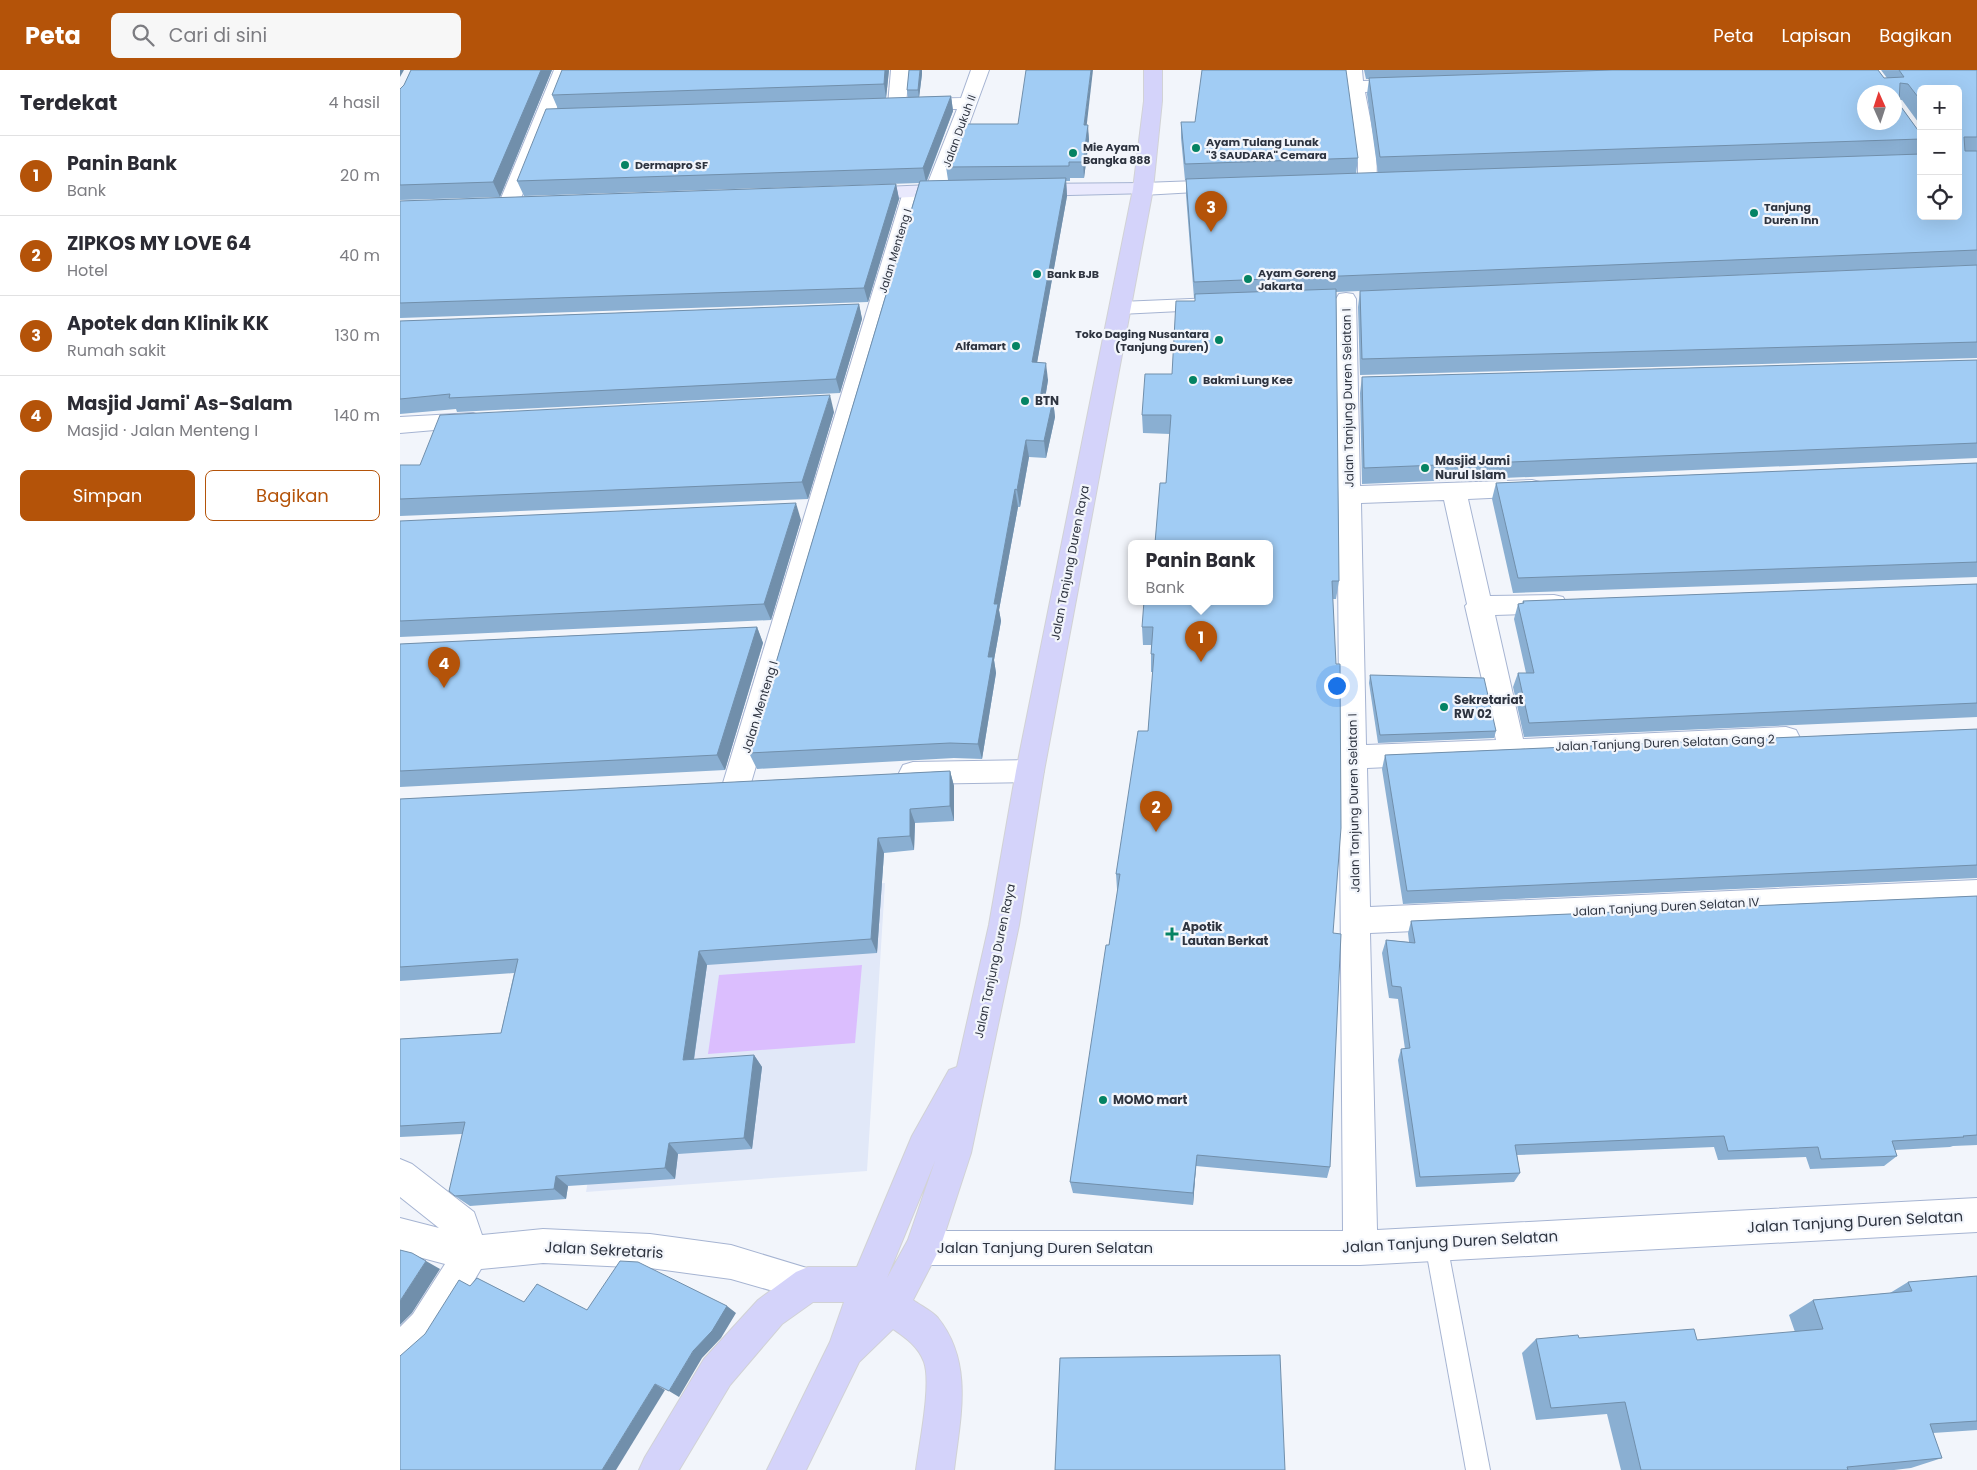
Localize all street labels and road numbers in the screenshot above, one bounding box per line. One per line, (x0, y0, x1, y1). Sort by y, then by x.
street label: Jalan Dukuh II (938, 92, 980, 170)
street label: Jalan Menteng I (875, 207, 915, 295)
street label: Jalan Tanjung Duren Selatan I (1337, 308, 1358, 488)
street label: Jalan Tanjung Duren Raya (1046, 484, 1093, 642)
street label: Jalan Menteng I (737, 659, 782, 755)
street label: Jalan Tanjung Duren Selatan I (1343, 713, 1364, 893)
street label: Jalan Tanjung Duren Selatan Gang 2 (1555, 730, 1775, 755)
street label: Jalan Tanjung Duren Raya (970, 882, 1019, 1040)
street label: Jalan Tanjung Duren Selatan IV (1572, 893, 1760, 920)
street label: Jalan Tanjung Duren Selatan (1746, 1205, 1964, 1238)
street label: Jalan Tanjung Duren Selatan (1341, 1225, 1559, 1258)
street label: Jalan Sekretaris (544, 1236, 664, 1263)
street label: Jalan Tanjung Duren Selatan (937, 1237, 1153, 1258)

